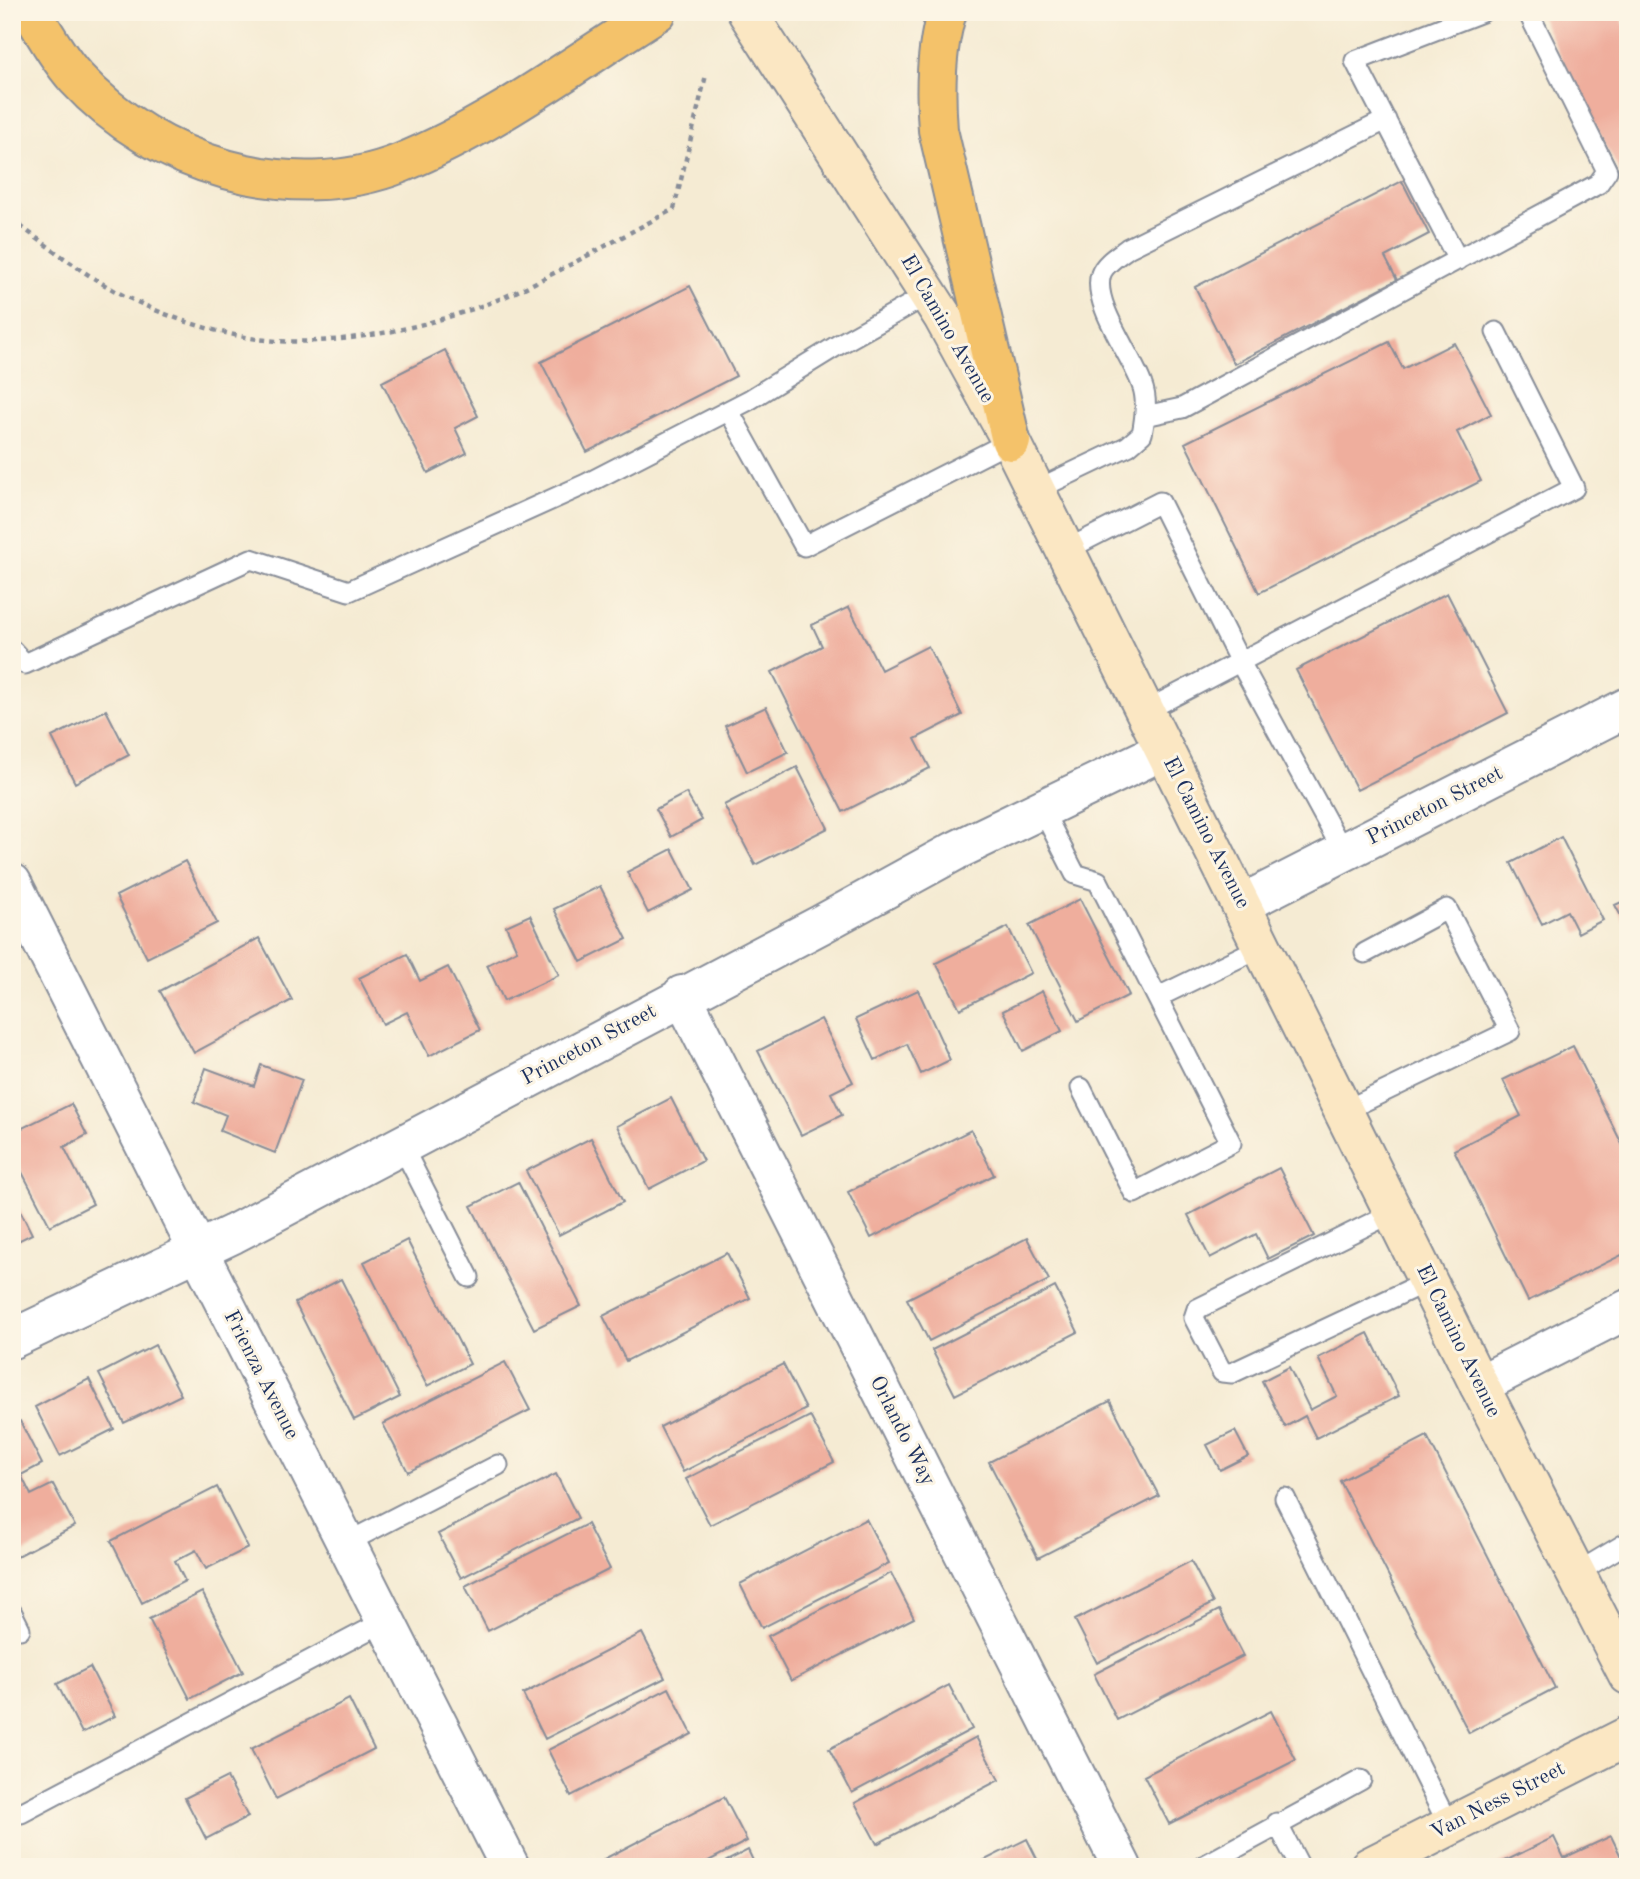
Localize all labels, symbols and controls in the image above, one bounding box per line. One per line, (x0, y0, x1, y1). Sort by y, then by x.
street label: El Camino Avenue (896, 251, 998, 407)
street label: El Camino Avenue (1159, 754, 1253, 912)
street label: Princeton Street (1364, 763, 1506, 849)
street label: Princeton Street (518, 1001, 660, 1089)
street label: El Camino Avenue (1412, 1261, 1504, 1421)
street label: Frienza Avenue (219, 1307, 303, 1443)
street label: Orlando Way (865, 1373, 939, 1489)
street label: Van Ness Street (1427, 1758, 1569, 1844)

